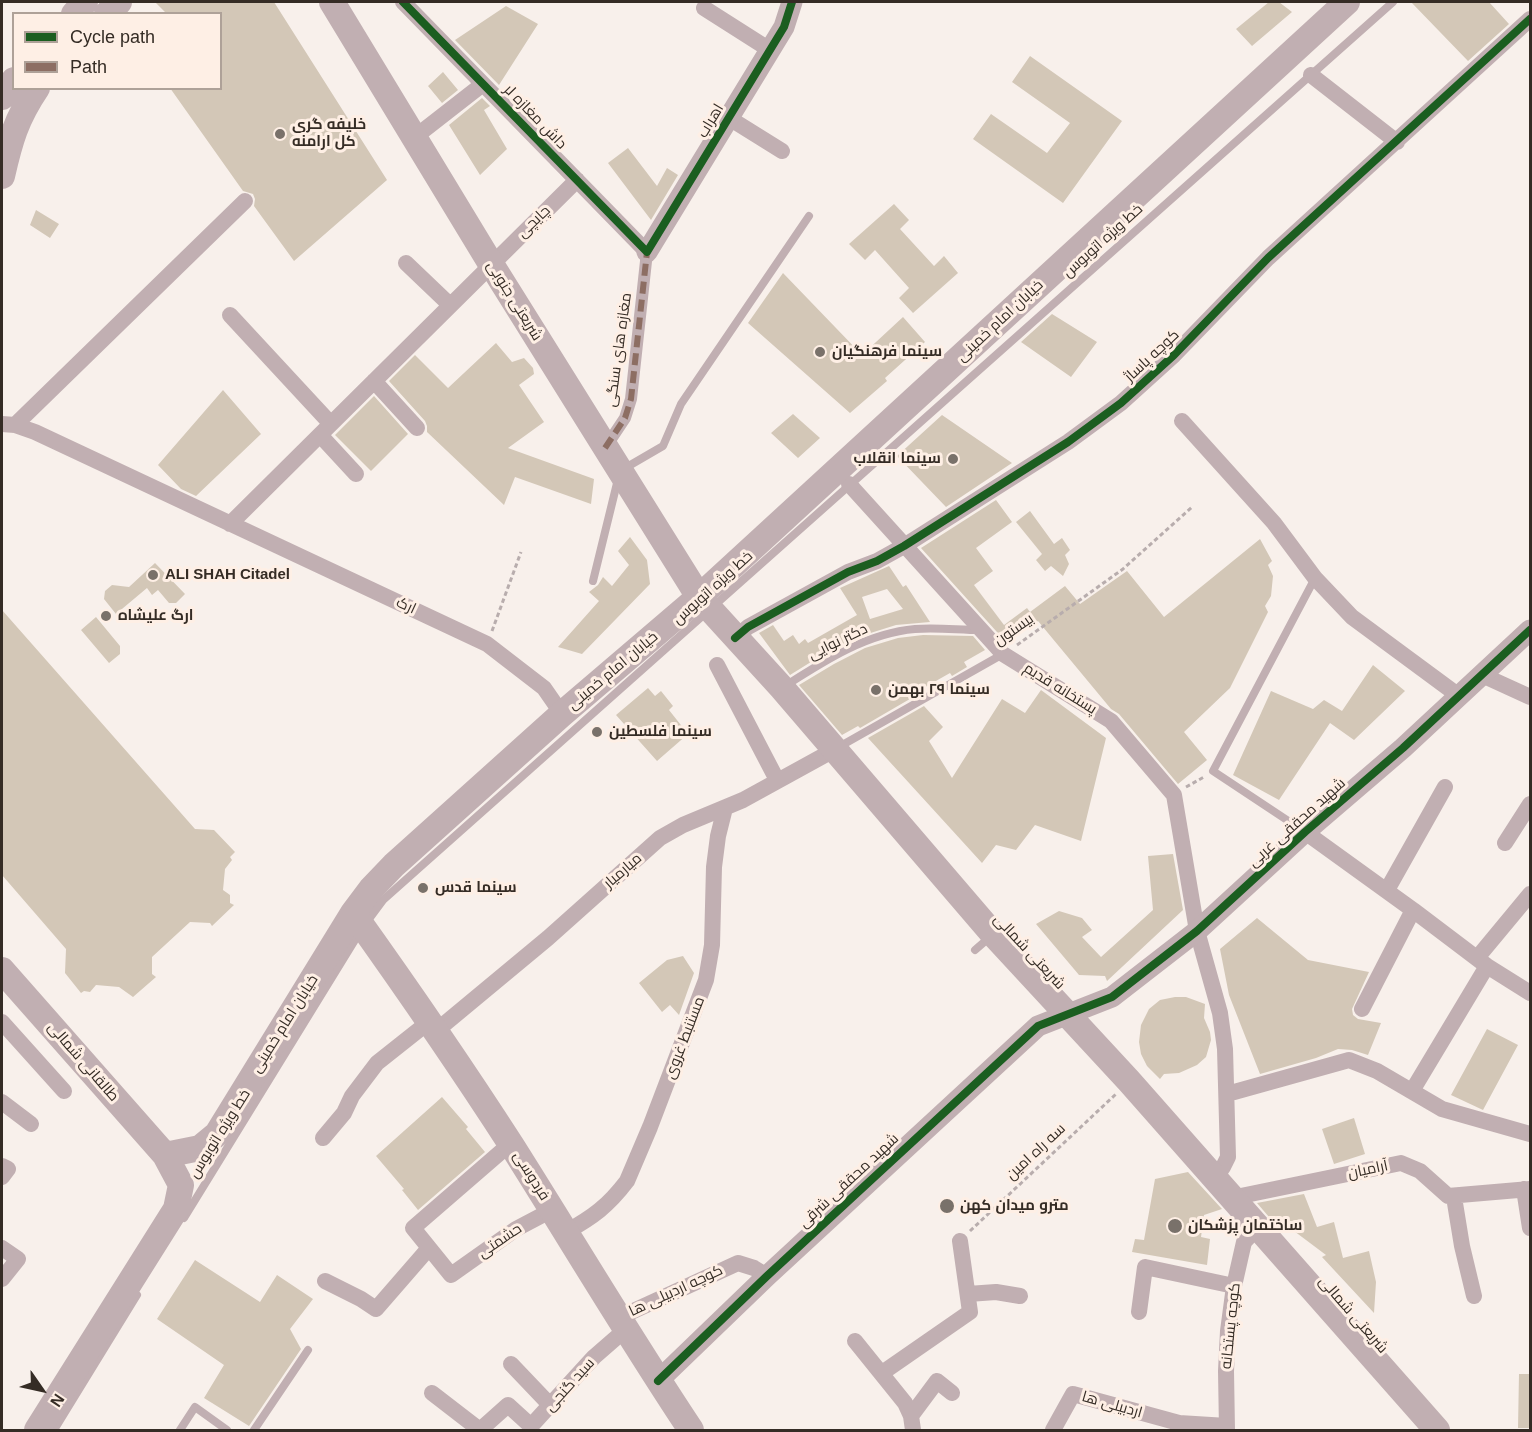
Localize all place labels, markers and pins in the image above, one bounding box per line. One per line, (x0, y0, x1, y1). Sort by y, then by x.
place label: خلیفه گری کل ارامنه (292, 116, 366, 151)
marker: خلیفه گری کل ارامنه (273, 127, 287, 141)
place label: سینما فرهنگیان (832, 343, 942, 361)
marker: سینما فرهنگیان (813, 345, 827, 359)
place label: سینما انقلاب (854, 450, 941, 468)
marker: سینما انقلاب (946, 452, 960, 466)
place label: ALI SHAH Citadel (165, 566, 290, 584)
marker: ALI SHAH Citadel (146, 568, 160, 582)
place label: ارگ علیشاه (118, 607, 194, 625)
marker: ارگ علیشاه (99, 609, 113, 623)
place label: سینما ۲۹ بهمن (888, 681, 990, 699)
marker: سینما ۲۹ بهمن (869, 683, 883, 697)
place label: سینما فلسطین (609, 723, 712, 741)
marker: سینما فلسطین (590, 725, 604, 739)
place label: سینما قدس (435, 879, 517, 897)
marker: سینما قدس (416, 881, 430, 895)
marker: مترو میدان کهن (938, 1197, 956, 1215)
place label: مترو میدان کهن (960, 1197, 1069, 1215)
marker: ساختمان پزشکان (1166, 1217, 1184, 1235)
place label: ساختمان پزشکان (1188, 1217, 1302, 1235)

